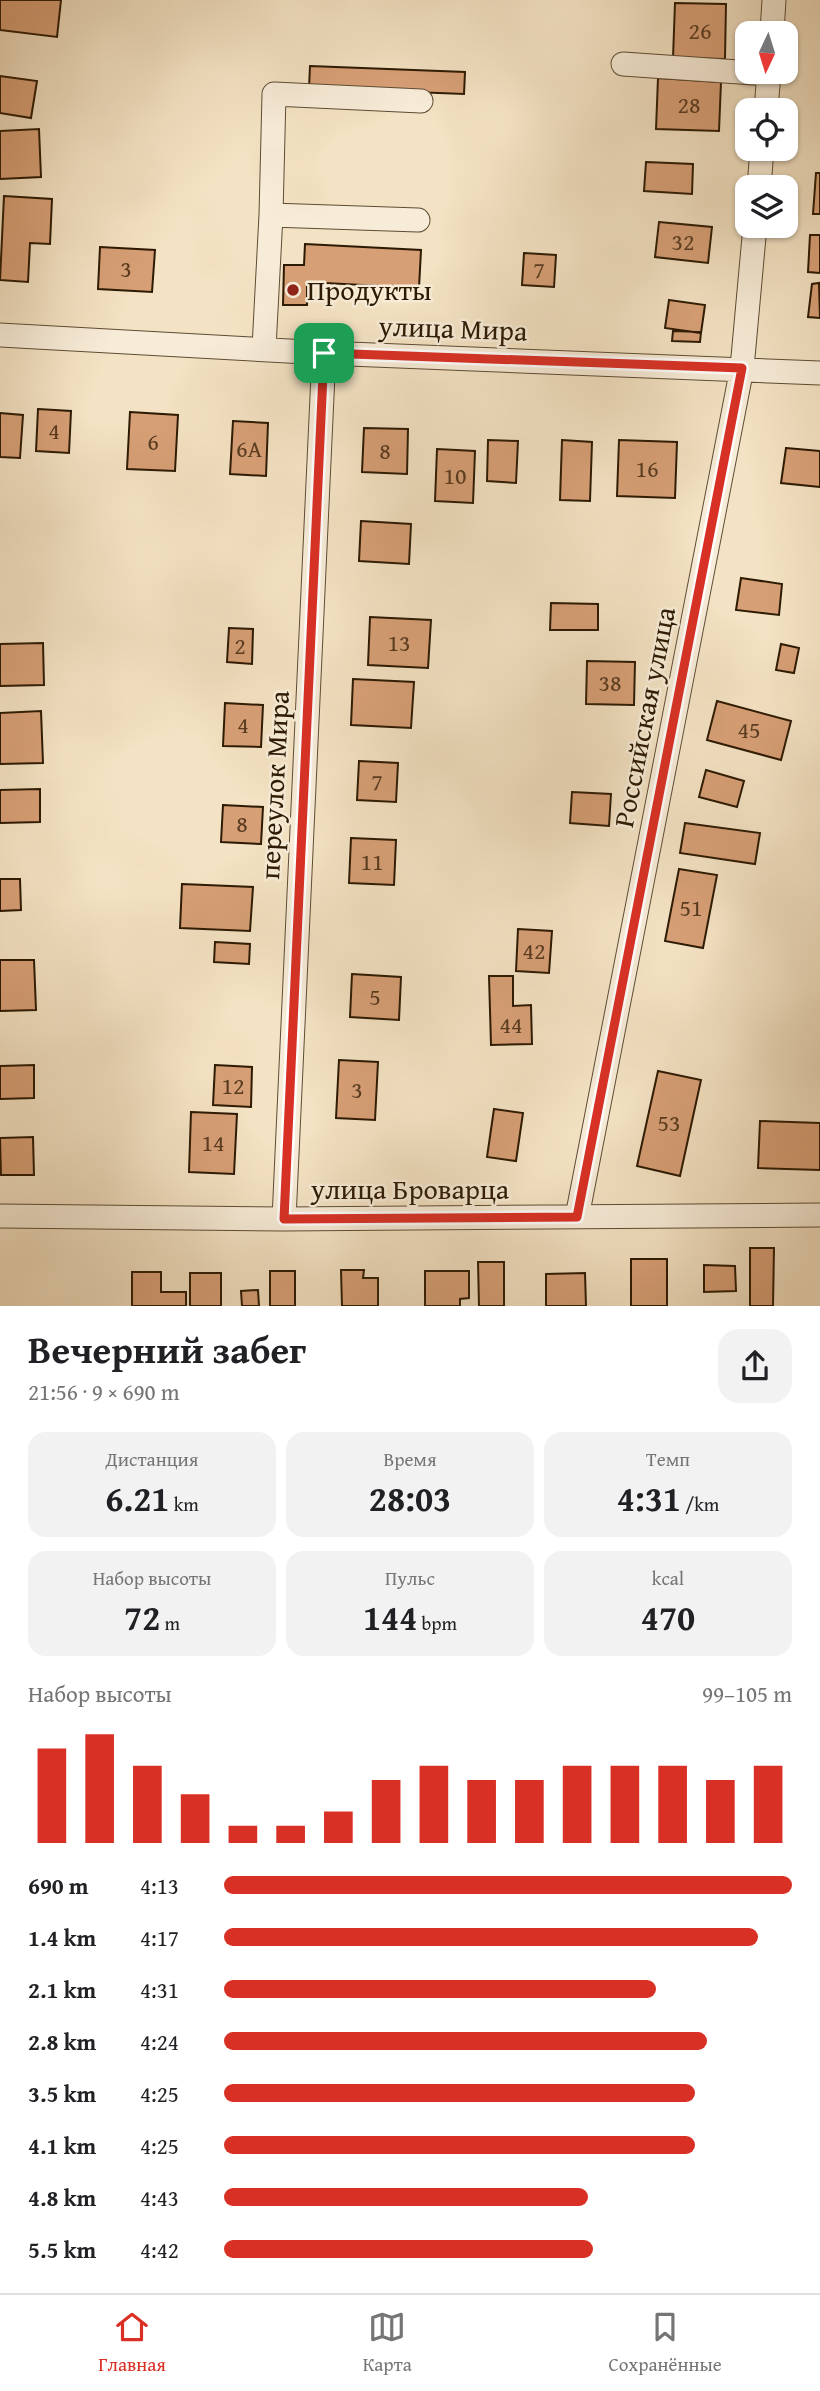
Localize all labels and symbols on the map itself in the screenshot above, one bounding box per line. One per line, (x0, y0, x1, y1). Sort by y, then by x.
house number: 26 (688, 13, 712, 48)
north arrow (735, 21, 798, 84)
house number: 28 (677, 87, 701, 122)
house number: 32 (671, 224, 695, 259)
house number: 3 (120, 251, 132, 286)
house number: 7 (533, 252, 545, 287)
place label: Продукты (307, 269, 432, 310)
marker: Продукты (285, 282, 301, 298)
street label: улица Мира (377, 304, 529, 351)
pin (294, 323, 354, 383)
house number: 4 (48, 413, 60, 448)
house number: 6 (147, 424, 159, 459)
house number: 6А (236, 431, 263, 466)
house number: 8 (379, 433, 391, 468)
house number: 16 (635, 451, 659, 486)
house number: 10 (443, 458, 467, 493)
street label: Российская улица (602, 602, 685, 831)
house number: 13 (387, 625, 411, 660)
house number: 2 (234, 628, 246, 663)
house number: 38 (598, 665, 622, 700)
street label: переулок Мира (248, 689, 299, 880)
house number: 4 (237, 707, 249, 742)
house number: 45 (737, 712, 761, 747)
house number: 7 (371, 764, 383, 799)
house number: 8 (236, 806, 248, 841)
house number: 11 (360, 844, 384, 879)
house number: 51 (679, 890, 703, 925)
house number: 42 (522, 933, 546, 968)
house number: 5 (369, 979, 381, 1014)
house number: 44 (499, 1007, 523, 1042)
house number: 12 (221, 1068, 245, 1103)
house number: 3 (351, 1072, 363, 1107)
house number: 53 (657, 1105, 681, 1140)
house number: 14 (201, 1125, 225, 1160)
street label: улица Броварца (310, 1168, 510, 1209)

